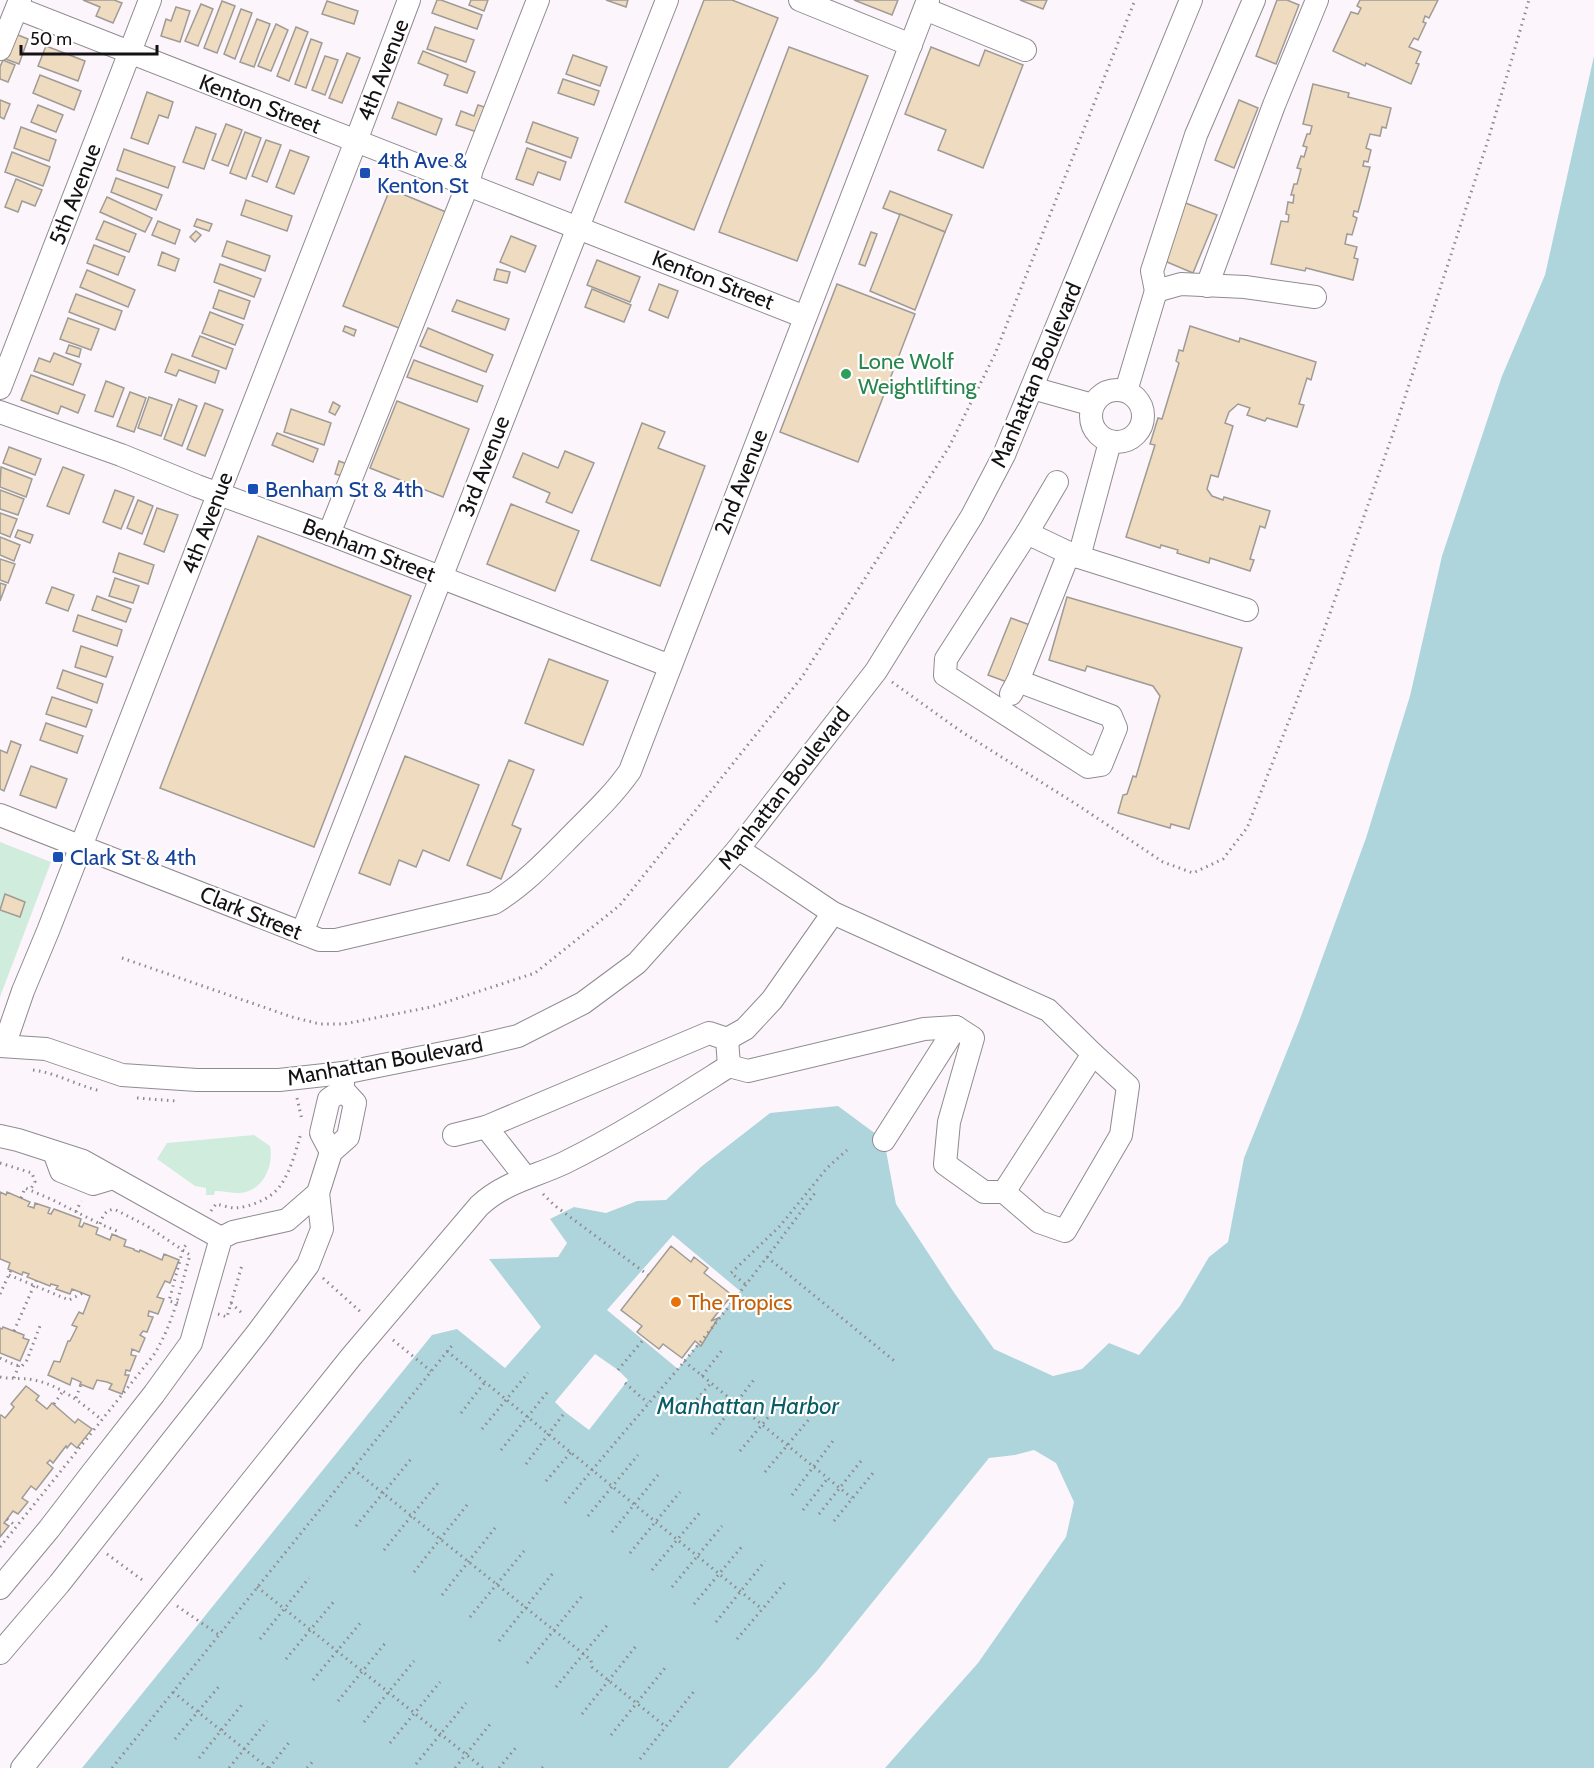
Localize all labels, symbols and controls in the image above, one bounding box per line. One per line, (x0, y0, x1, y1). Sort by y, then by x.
street label: 4th Avenue (351, 15, 415, 125)
scale bar (21, 18, 158, 56)
text: 50 m (30, 28, 72, 50)
street label: Kenton Street (195, 68, 325, 140)
street label: 5th Avenue (43, 140, 107, 248)
place label: 4th Ave & Kenton St (377, 147, 469, 199)
marker: 4th Ave & Kenton St (358, 166, 372, 180)
street label: Kenton Street (648, 244, 778, 316)
street label: Manhattan Boulevard (985, 278, 1087, 472)
place label: Lone Wolf Weightlifting (858, 348, 978, 400)
marker: Lone Wolf Weightlifting (839, 367, 853, 381)
street label: 3rd Avenue (452, 412, 516, 520)
street label: 2nd Avenue (709, 425, 773, 539)
street label: 4th Avenue (175, 468, 239, 578)
place label: Benham St & 4th (265, 476, 424, 503)
marker: Benham St & 4th (246, 482, 260, 496)
street label: Benham Street (299, 512, 440, 588)
street label: Manhattan Boulevard (712, 701, 856, 875)
place label: Clark St & 4th (70, 844, 196, 871)
marker: Clark St & 4th (51, 850, 65, 864)
street label: Clark Street (196, 880, 306, 946)
street label: Manhattan Boulevard (285, 1030, 485, 1092)
place label: The Tropics (688, 1289, 792, 1316)
marker: The Tropics (669, 1295, 683, 1309)
water label: Manhattan Harbor (656, 1391, 841, 1420)

